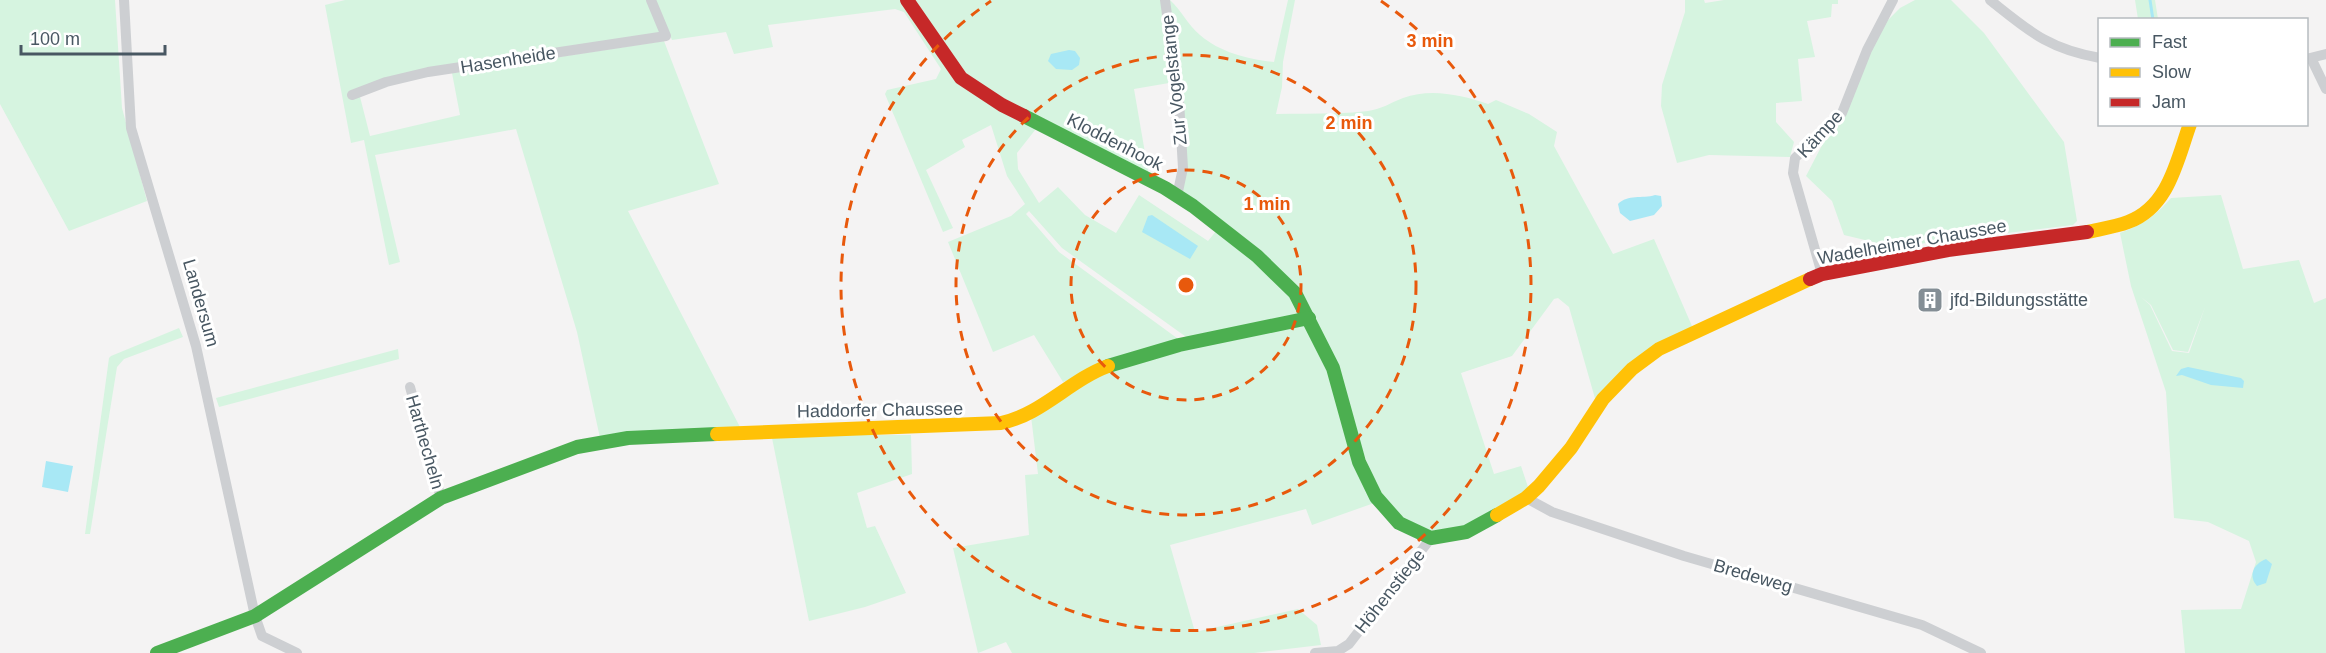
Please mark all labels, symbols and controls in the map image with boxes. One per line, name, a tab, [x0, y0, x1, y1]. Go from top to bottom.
street label: Zur Vogelstange	[1157, 14, 1191, 146]
scale bar	[21, 18, 165, 56]
legend	[2098, 18, 2308, 126]
text: 100 m	[30, 29, 80, 49]
text: 3 min	[1406, 31, 1454, 51]
text: Fast	[2152, 32, 2187, 52]
street label: Hasenheide	[459, 43, 557, 77]
text: Slow	[2152, 62, 2192, 82]
text: Jam	[2152, 92, 2186, 112]
street label: Kämpe	[1793, 106, 1847, 162]
street label: Kloddenhook	[1064, 109, 1167, 175]
text: 2 min	[1325, 113, 1373, 133]
text: 1 min	[1243, 194, 1291, 214]
street label: Wadelheimer Chaussee	[1816, 216, 2008, 268]
street label: Landersum	[179, 257, 223, 349]
centre of rings	[1176, 275, 1196, 295]
building icon: jfd-Bildungsstätte	[1915, 285, 1945, 315]
place label: jfd-Bildungsstätte	[1949, 290, 2088, 310]
street label: Harthecheln	[402, 393, 448, 491]
street label: Haddorfer Chaussee	[797, 399, 963, 421]
street label: Höhenstiege	[1351, 545, 1429, 637]
street label: Bredeweg	[1711, 555, 1795, 597]

